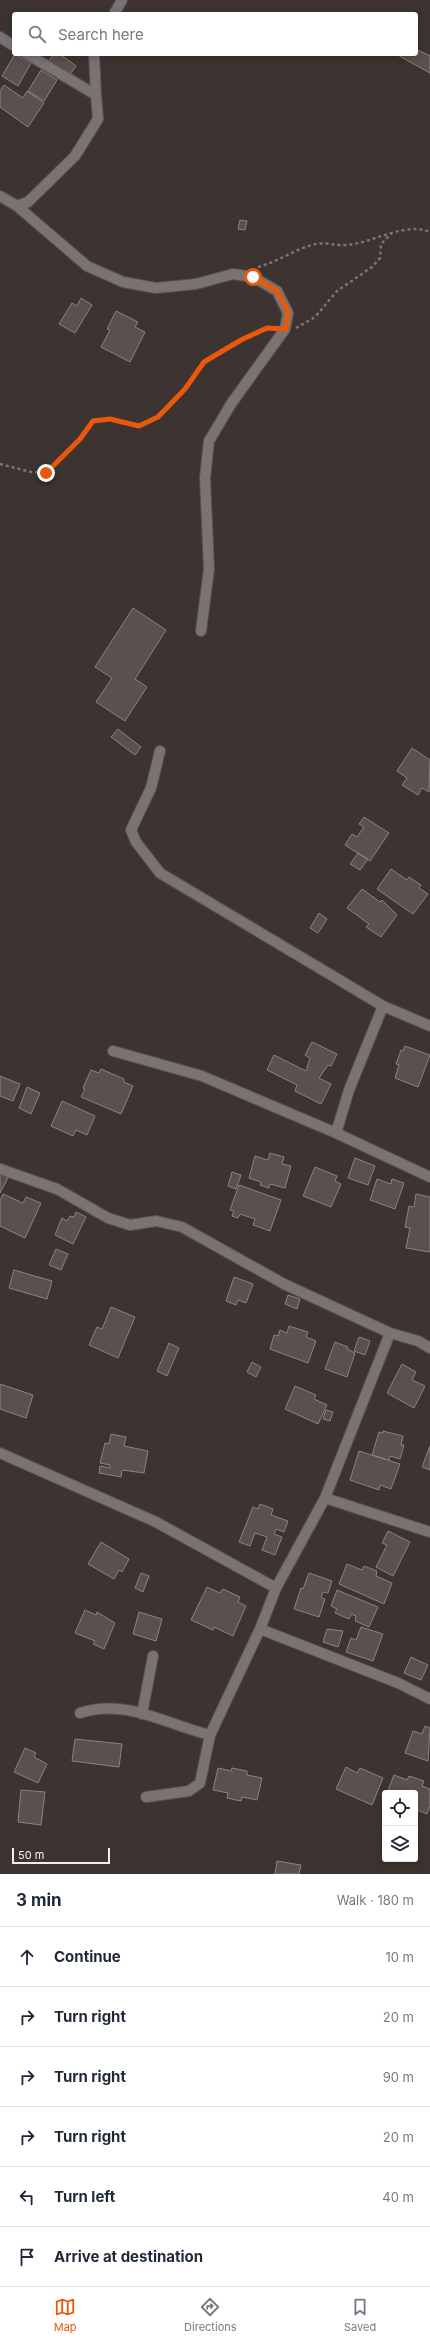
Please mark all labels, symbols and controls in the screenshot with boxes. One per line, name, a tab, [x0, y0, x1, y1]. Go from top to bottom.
search box	[12, 12, 418, 56]
icon: search	[26, 23, 48, 45]
text: Search here	[58, 25, 144, 44]
route start	[244, 268, 262, 286]
route end	[37, 464, 55, 482]
map controls	[382, 1790, 418, 1862]
button: locate	[382, 1790, 418, 1826]
button: layers	[382, 1826, 418, 1862]
scale bar	[12, 1846, 110, 1865]
text: 50 m	[18, 1848, 44, 1862]
text: 3 min	[16, 1890, 62, 1910]
text: Walk · 180 m	[337, 1892, 414, 1908]
icon: ahead	[16, 1946, 38, 1968]
text: Continue	[54, 1947, 121, 1966]
text: 10 m	[385, 1949, 414, 1965]
icon: right	[16, 2006, 38, 2028]
text: Turn right	[54, 2007, 126, 2026]
text: 20 m	[383, 2009, 414, 2025]
icon: right	[16, 2066, 38, 2088]
text: Turn right	[54, 2067, 126, 2086]
text: 90 m	[383, 2069, 414, 2085]
icon: right	[16, 2126, 38, 2148]
text: Turn right	[54, 2127, 126, 2146]
text: 20 m	[383, 2129, 414, 2145]
icon: left	[16, 2186, 38, 2208]
text: Turn left	[54, 2187, 115, 2206]
text: 40 m	[382, 2189, 414, 2205]
icon: arrive	[16, 2246, 38, 2268]
text: Arrive at destination	[54, 2247, 203, 2266]
tab: Map	[54, 2296, 77, 2334]
tab: Directions	[184, 2296, 237, 2334]
tab: Saved	[344, 2296, 376, 2334]

